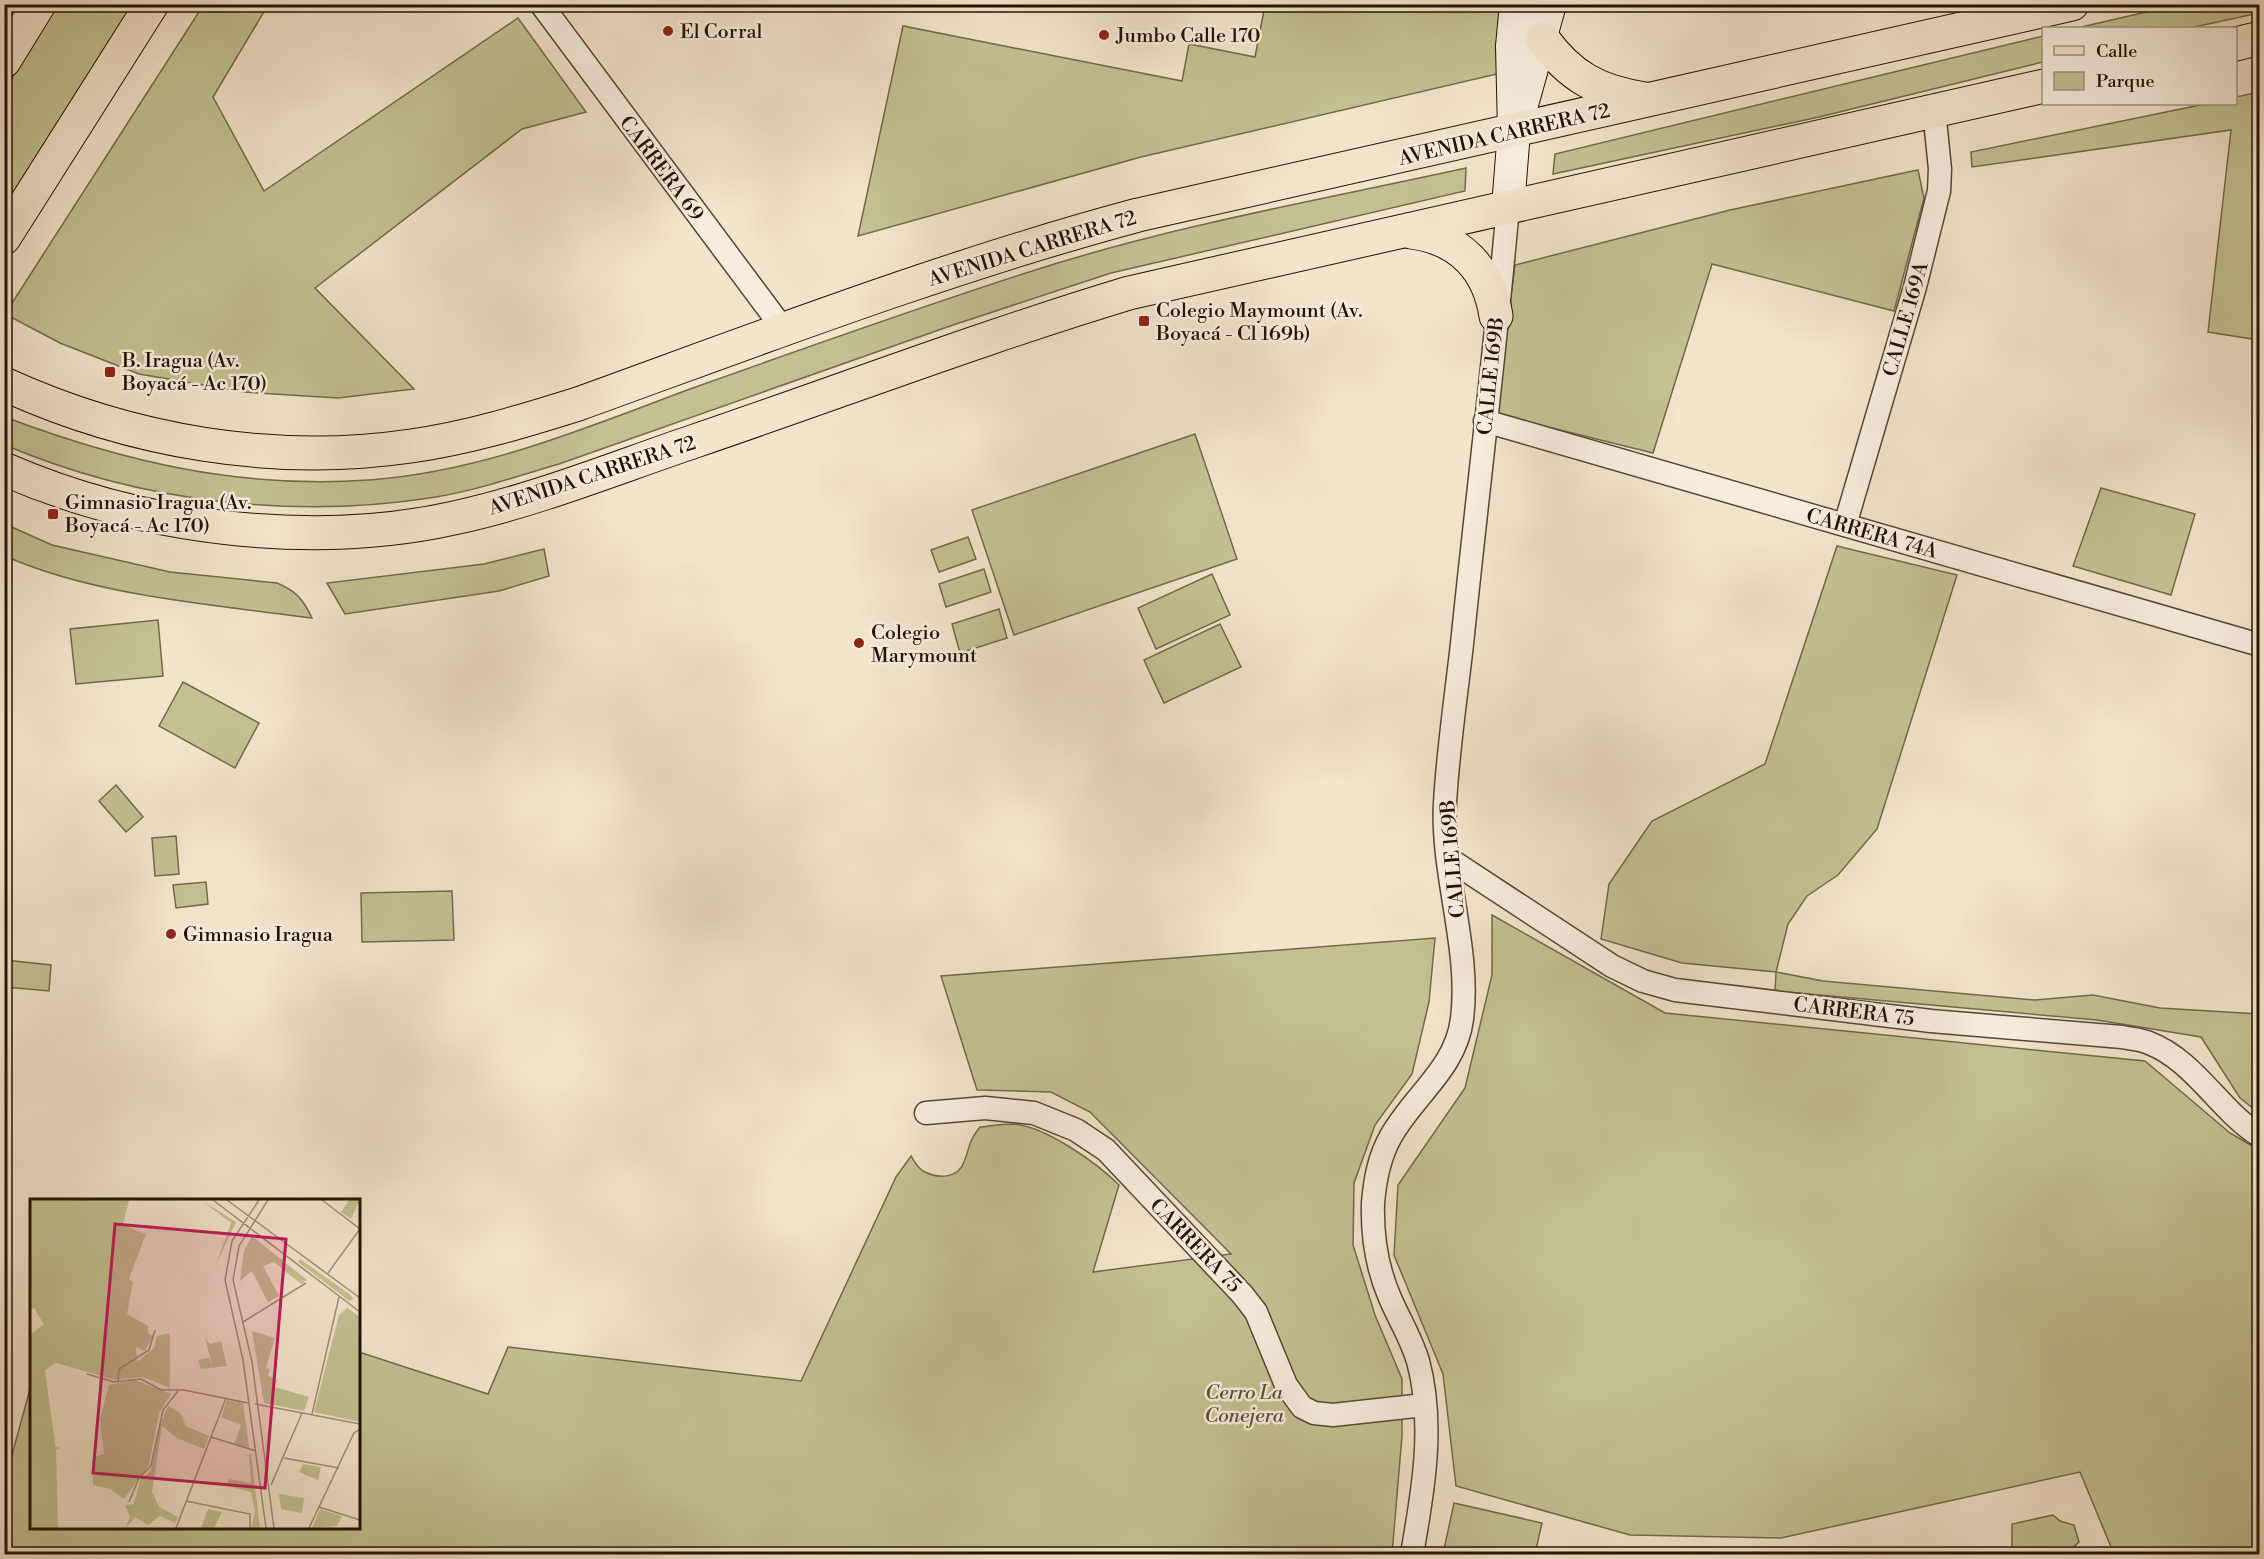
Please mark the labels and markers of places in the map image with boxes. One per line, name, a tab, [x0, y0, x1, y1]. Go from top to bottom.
place label: El Corral	[680, 20, 763, 45]
marker: El Corral	[661, 24, 675, 38]
place label: Jumbo Calle 170	[1115, 24, 1261, 49]
marker: Jumbo Calle 170	[1097, 28, 1111, 42]
place label: Colegio Maymount (Av. Boyacá - Cl 169b)	[1155, 299, 1363, 347]
marker: Colegio Maymount (Av. Boyacá - Cl 169b)	[1137, 314, 1151, 328]
place label: B. Iragua (Av. Boyacá - Ac 170)	[121, 349, 267, 397]
marker: B. Iragua (Av. Boyacá - Ac 170)	[103, 365, 117, 379]
place label: Gimnasio Iragua (Av. Boyacá - Ac 170)	[64, 491, 252, 539]
marker: Gimnasio Iragua (Av. Boyacá - Ac 170)	[46, 507, 60, 521]
place label: Colegio Marymount	[871, 621, 977, 669]
marker: Colegio Marymount	[852, 636, 866, 650]
place label: Gimnasio Iragua	[183, 923, 334, 948]
marker: Gimnasio Iragua	[164, 927, 178, 941]

